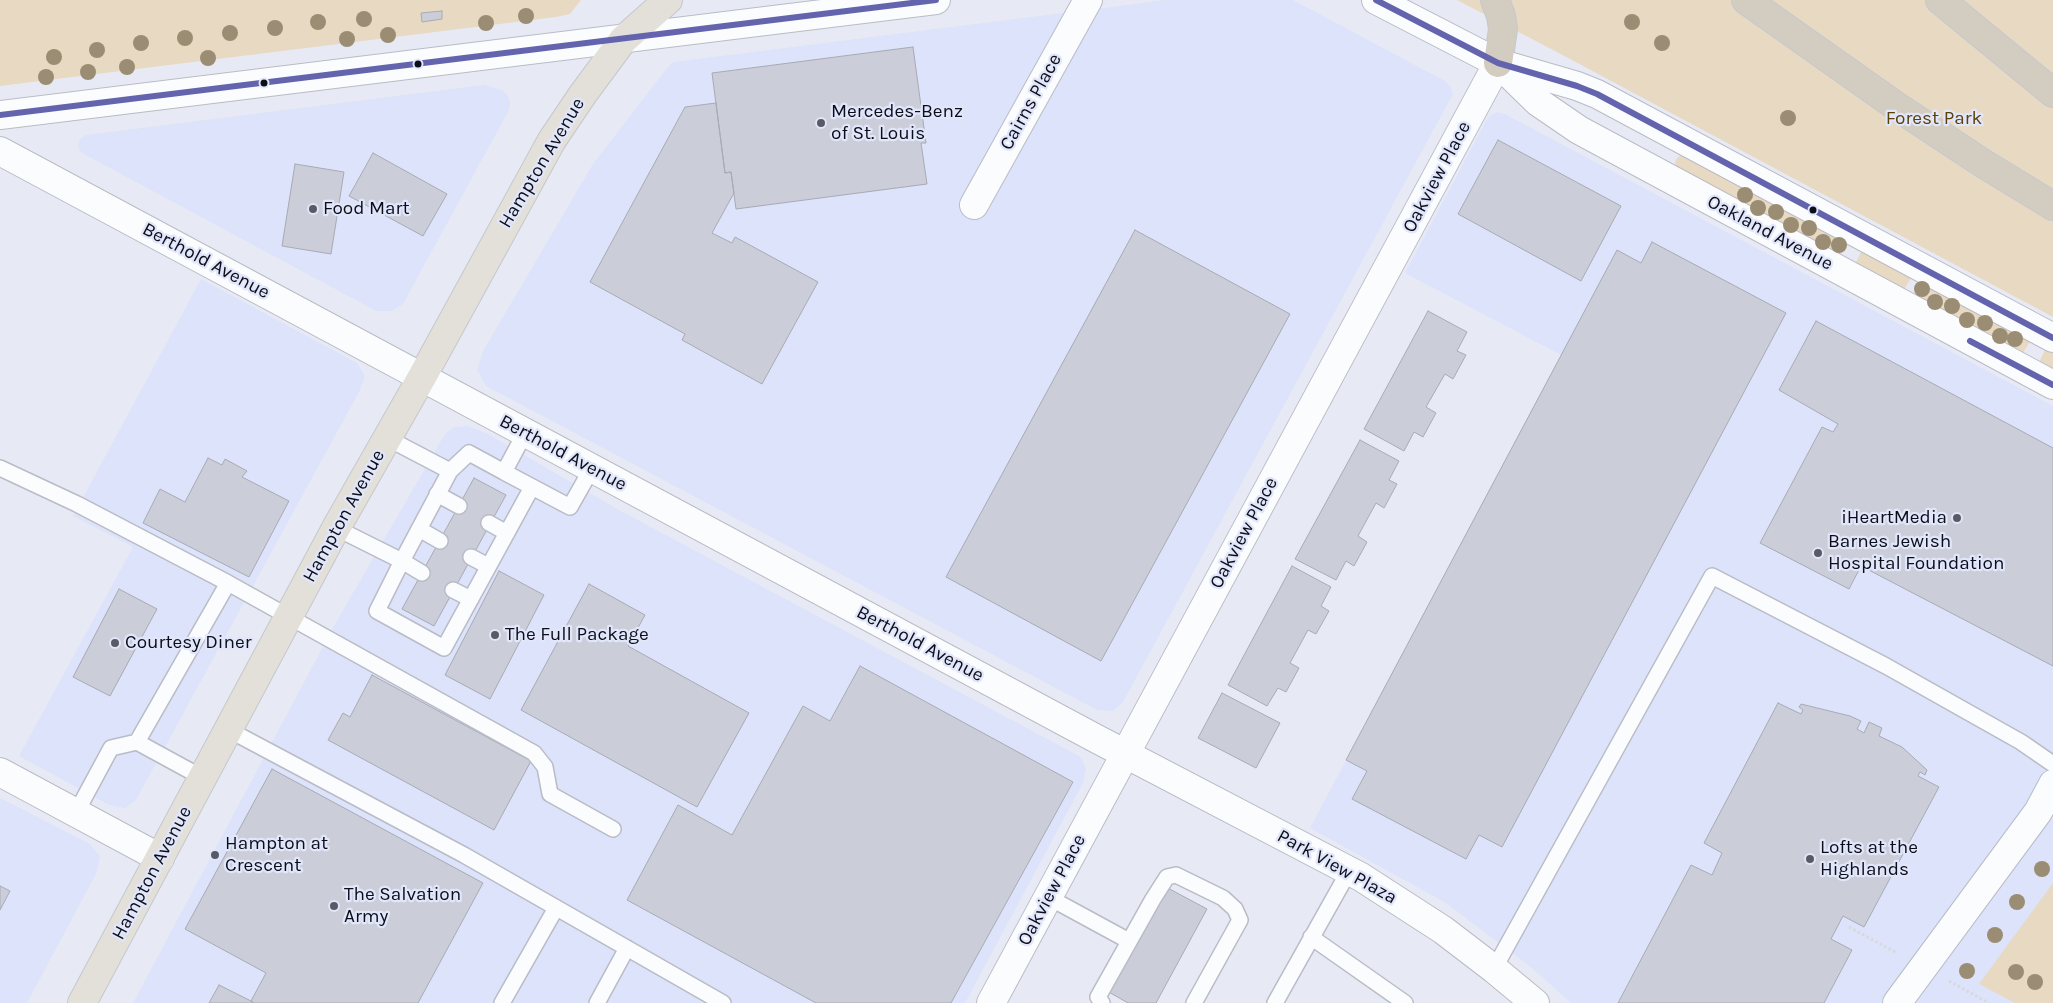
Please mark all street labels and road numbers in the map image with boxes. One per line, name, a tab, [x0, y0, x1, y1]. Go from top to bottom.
street label: Cairns Place	[995, 50, 1067, 154]
street label: Hampton Avenue	[494, 94, 590, 232]
street label: Oakview Place	[1398, 118, 1476, 236]
street label: Oakland Avenue	[1703, 190, 1837, 276]
street label: Berthold Avenue	[138, 218, 274, 304]
street label: Berthold Avenue	[495, 410, 631, 496]
street label: Hampton Avenue	[298, 446, 390, 586]
street label: Oakview Place	[1205, 474, 1283, 592]
street label: Berthold Avenue	[852, 601, 988, 687]
street label: Hampton Avenue	[107, 802, 197, 944]
street label: Park View Plaza	[1273, 825, 1401, 909]
street label: Oakview Place	[1013, 831, 1091, 949]

